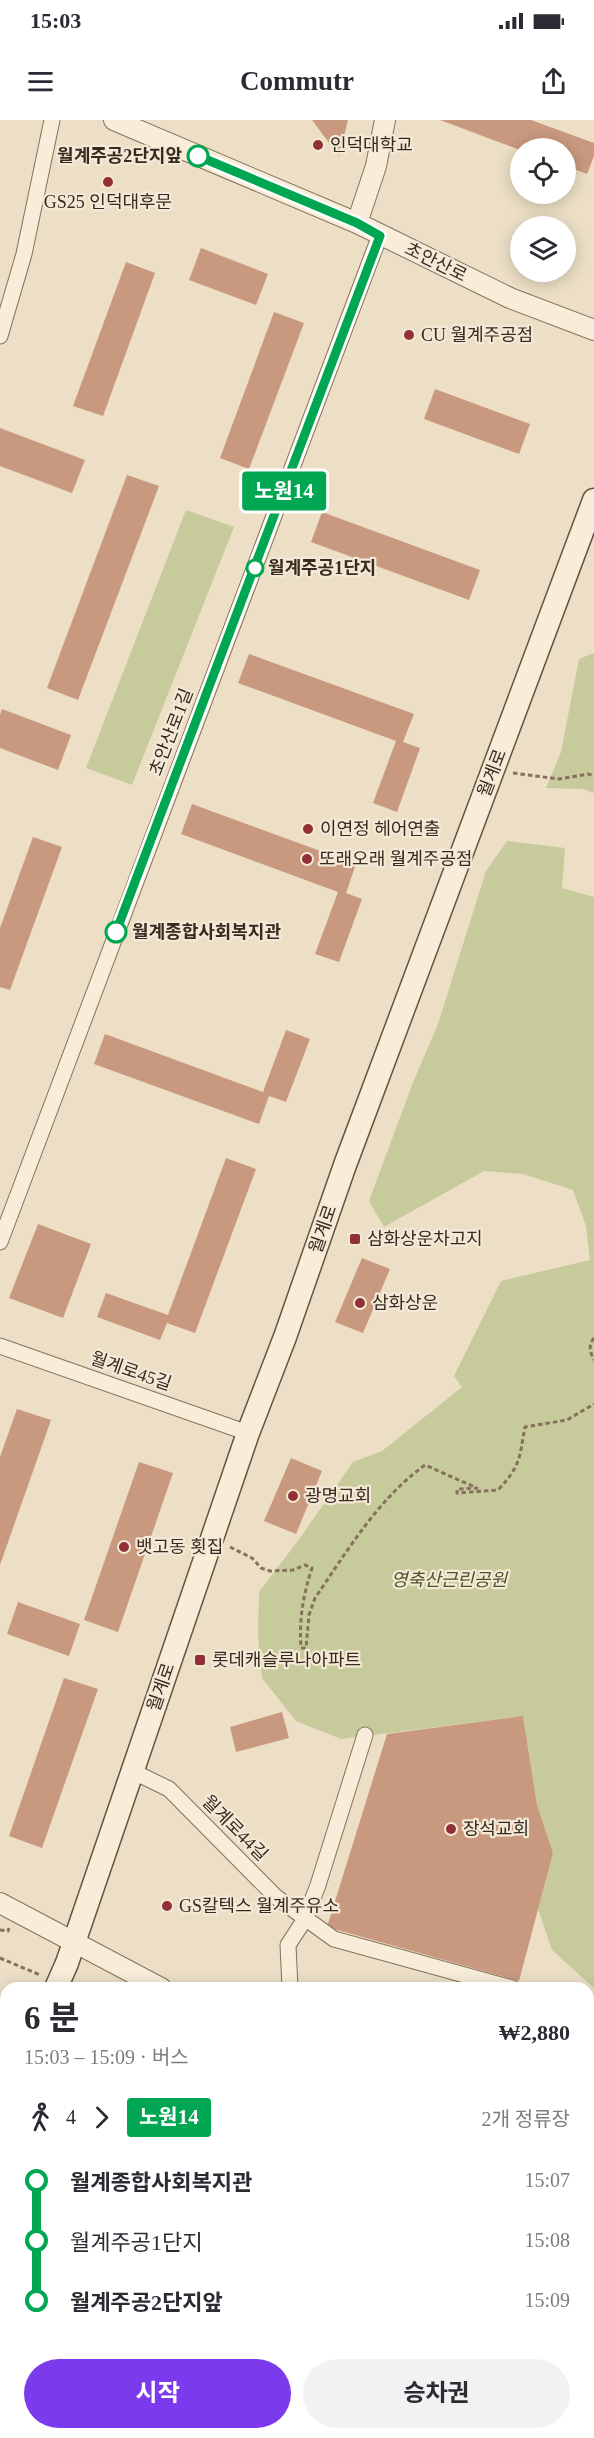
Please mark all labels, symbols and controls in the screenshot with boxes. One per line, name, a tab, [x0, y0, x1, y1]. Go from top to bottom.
text: 15:03	[30, 8, 81, 33]
icon: menu	[24, 65, 57, 98]
icon: share	[537, 65, 570, 98]
text: Commutr	[240, 66, 354, 96]
place label: 인덕대학교	[330, 135, 413, 155]
marker: 인덕대학교	[311, 138, 325, 152]
map controls	[510, 138, 576, 282]
button: locate	[510, 138, 576, 204]
marker: 월계주공2단지앞	[187, 145, 209, 167]
place label: 월계주공2단지앞	[57, 146, 182, 166]
marker: GS25 인덕대후문	[101, 175, 115, 189]
place label: GS25 인덕대후문	[44, 192, 172, 212]
button: layers	[510, 216, 576, 282]
street label: 초안산로	[402, 238, 470, 286]
place label: CU 월계주공점	[421, 325, 533, 345]
marker: CU 월계주공점	[402, 328, 416, 342]
line badge: 노원14	[242, 472, 326, 511]
text: 노원14	[254, 479, 314, 503]
place label: 월계주공1단지	[268, 558, 376, 578]
marker: 월계주공1단지	[246, 559, 264, 577]
street label: 초안산로1길	[145, 686, 197, 778]
street label: 월계로	[474, 746, 510, 800]
place label: 이연정 헤어연출	[320, 819, 440, 839]
marker: 이연정 헤어연출	[301, 822, 315, 836]
place label: 또래오래 월계주공점	[319, 849, 473, 869]
marker: 또래오래 월계주공점	[300, 852, 314, 866]
marker: 월계종합사회복지관	[105, 921, 127, 943]
place label: 월계종합사회복지관	[132, 922, 281, 942]
street label: 월계로	[305, 1202, 341, 1256]
place label: 삼화상운차고지	[367, 1229, 483, 1249]
marker: 삼화상운차고지	[348, 1232, 362, 1246]
place label: 삼화상운	[372, 1293, 438, 1313]
marker: 삼화상운	[353, 1296, 367, 1310]
street label: 월계로45길	[88, 1348, 174, 1394]
place label: 광명교회	[305, 1486, 371, 1506]
marker: 광명교회	[286, 1489, 300, 1503]
place label: 뱃고동 횟집	[136, 1537, 223, 1557]
marker: 뱃고동 횟집	[117, 1540, 131, 1554]
park label: 영축산근린공원	[391, 1570, 508, 1590]
place label: 롯데캐슬루나아파트	[212, 1650, 361, 1670]
marker: 롯데캐슬루나아파트	[193, 1653, 207, 1667]
street label: 월계로	[143, 1660, 179, 1714]
street label: 월계로44길	[198, 1791, 272, 1865]
place label: 장석교회	[463, 1819, 529, 1839]
marker: 장석교회	[444, 1822, 458, 1836]
place label: GS칼텍스 월계주유소	[179, 1896, 339, 1916]
marker: GS칼텍스 월계주유소	[160, 1899, 174, 1913]
text: 6 분	[24, 2000, 79, 2036]
text: ₩2,880	[499, 2020, 570, 2045]
text: 15:03 – 15:09 · 버스	[24, 2046, 189, 2068]
icon: walk	[24, 2101, 57, 2134]
icon: forward	[85, 2101, 118, 2134]
text: 노원14	[139, 2105, 199, 2129]
text: 4	[66, 2106, 76, 2128]
text: 2개 정류장	[481, 2108, 570, 2130]
text: 15:07	[524, 2169, 570, 2191]
text: 월계종합사회복지관	[70, 2170, 252, 2195]
text: 15:08	[524, 2229, 570, 2251]
text: 월계주공1단지	[70, 2230, 202, 2255]
text: 15:09	[524, 2289, 570, 2311]
text: 월계주공2단지앞	[70, 2290, 223, 2315]
button: 시작	[24, 2359, 291, 2428]
button: 승차권	[303, 2359, 570, 2428]

